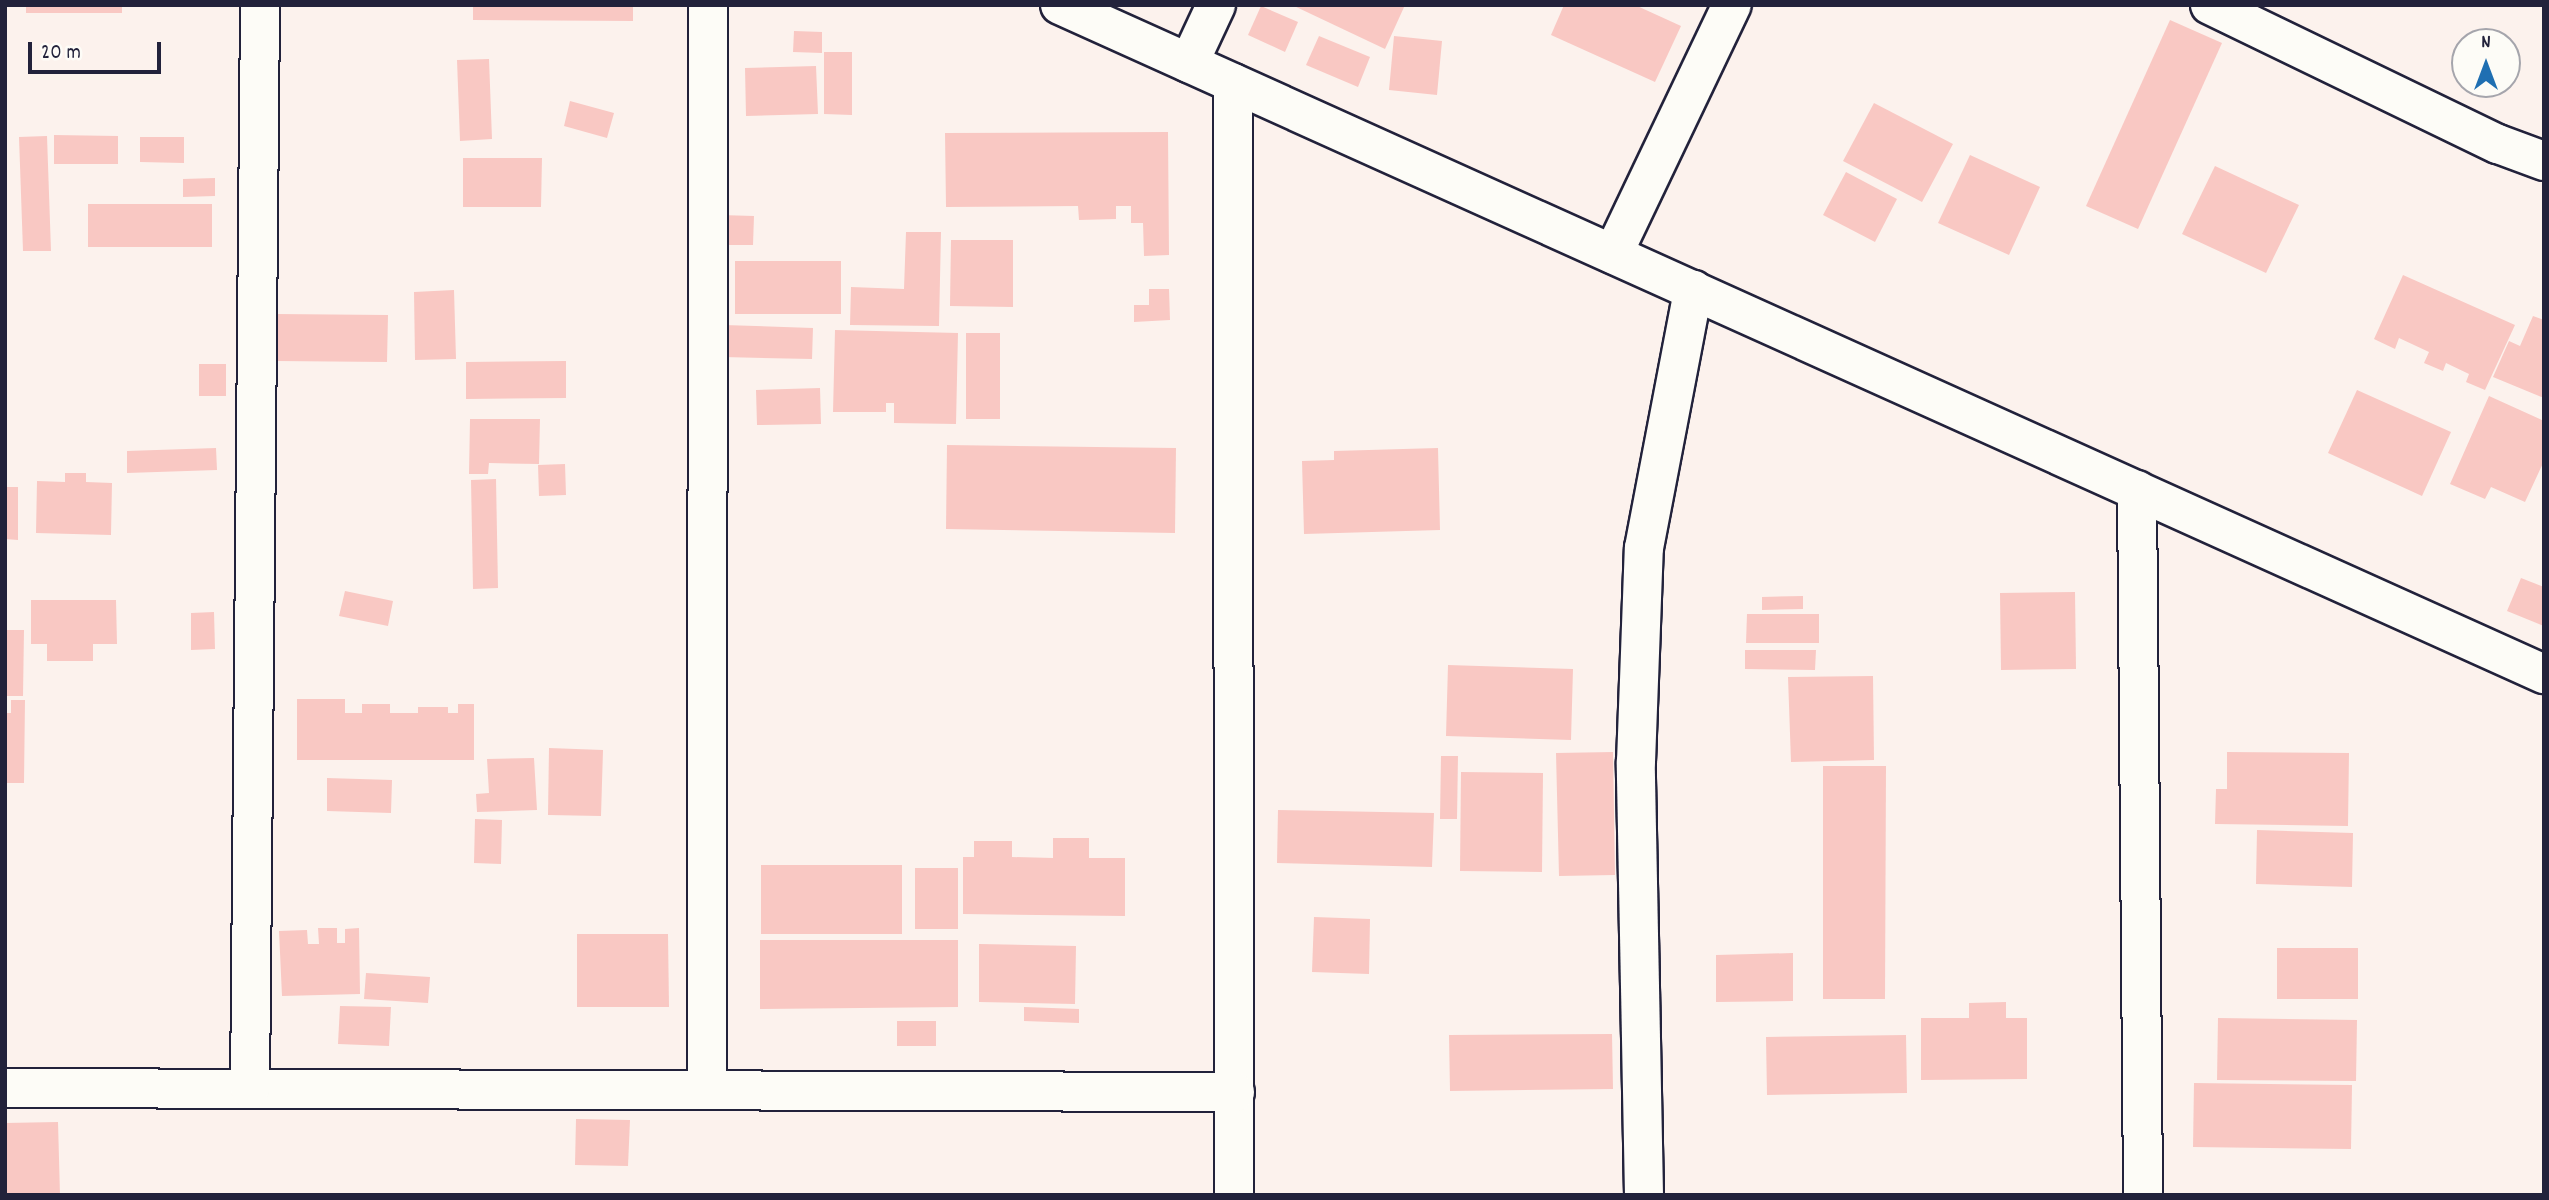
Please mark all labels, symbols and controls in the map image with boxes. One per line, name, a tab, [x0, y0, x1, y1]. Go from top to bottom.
scale bar	[32, 28, 164, 72]
north arrow	[2451, 28, 2521, 98]
text: N	[2481, 30, 2491, 57]
text: 20 m	[41, 39, 81, 69]

